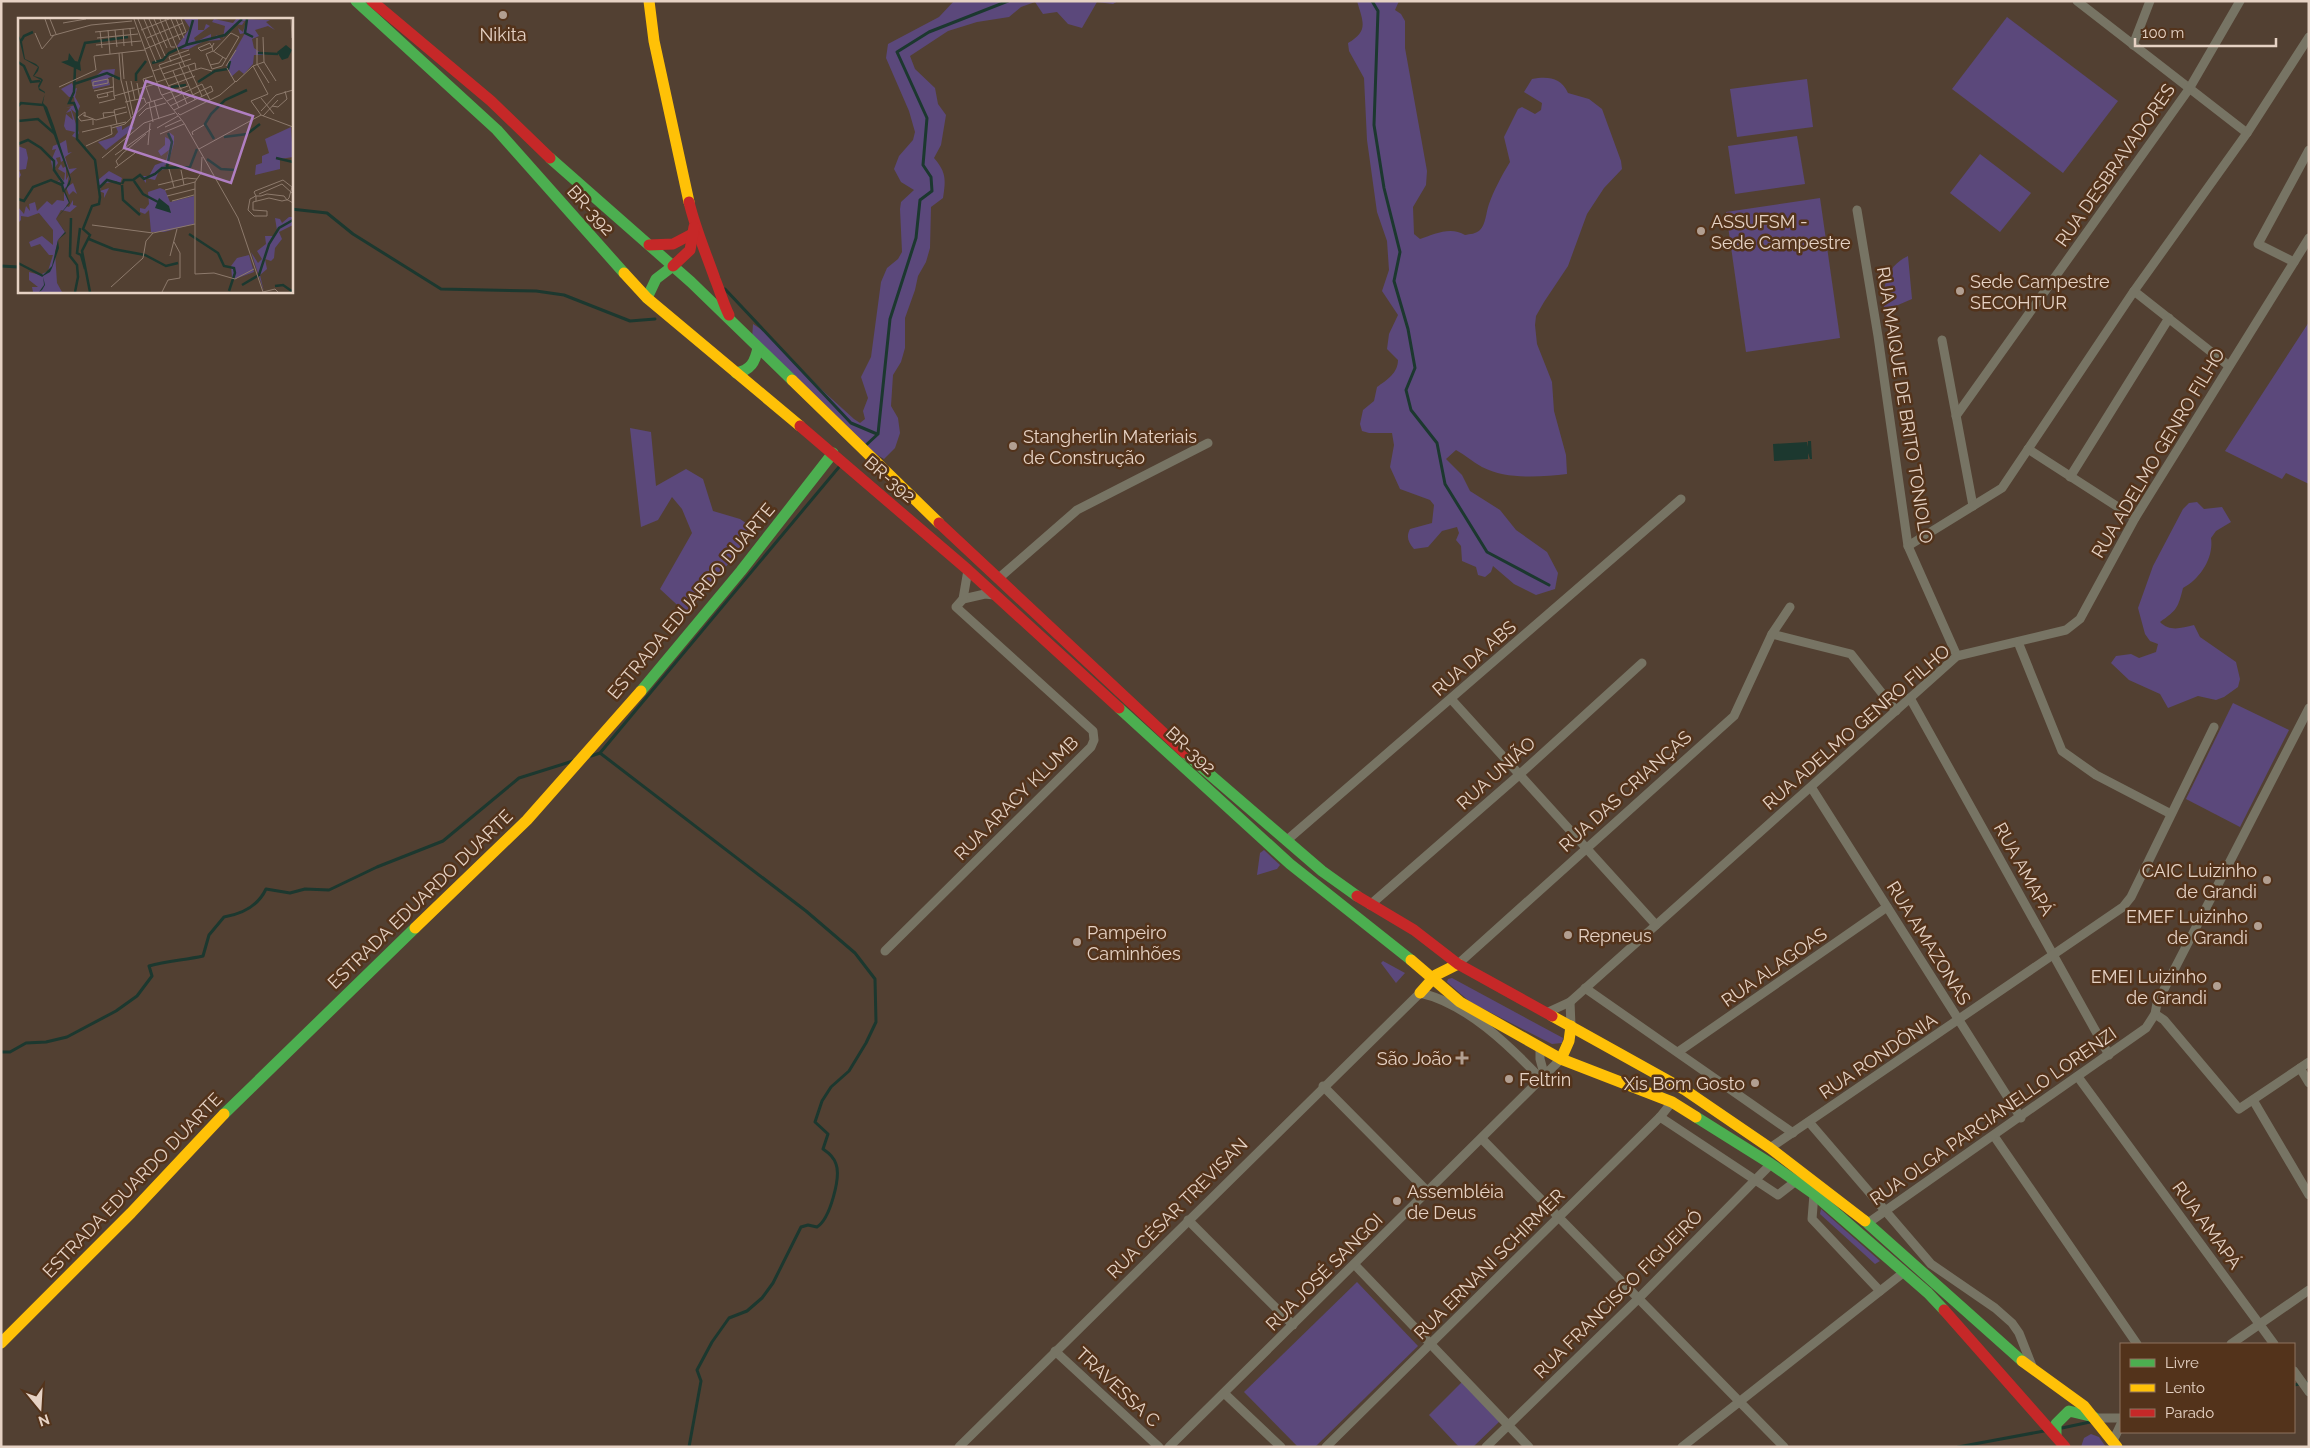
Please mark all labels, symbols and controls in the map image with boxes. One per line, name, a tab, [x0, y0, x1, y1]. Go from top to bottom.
marker: Nikita	[497, 9, 509, 21]
scale bar	[2135, 15, 2276, 47]
inset map	[18, 18, 292, 292]
place label: Nikita	[479, 24, 527, 45]
text: 100 m	[2142, 24, 2184, 42]
street label: RUA DESBRAVADORES	[2051, 80, 2179, 250]
street label: BR-392	[563, 181, 619, 239]
place label: ASSUFSM - Sede Campestre	[1711, 211, 1851, 253]
marker: ASSUFSM - Sede Campestre	[1695, 225, 1707, 237]
street label: RUA MAIQUE DE BRITO TONIOLO	[1873, 265, 1937, 545]
place label: Sede Campestre SECOHTUR	[1970, 271, 2110, 313]
marker: Sede Campestre SECOHTUR	[1954, 285, 1966, 297]
street label: RUA ADELMO GENRO FILHO	[2087, 344, 2229, 562]
place label: Stangherlin Materiais de Construção	[1023, 426, 1197, 468]
marker: Stangherlin Materiais de Construção	[1007, 440, 1019, 452]
street label: BR-392	[860, 451, 920, 507]
street label: ESTRADA EDUARDO DUARTE	[603, 499, 779, 703]
street label: RUA DA ABS	[1428, 616, 1520, 700]
street label: RUA ADELMO GENRO FILHO	[1758, 640, 1954, 814]
street label: BR-392	[1162, 722, 1220, 778]
street label: RUA DAS CRIANÇAS	[1555, 726, 1695, 856]
street label: RUA ARACY KLUMB	[950, 732, 1082, 864]
street label: RUA UNIÃO	[1452, 732, 1540, 814]
street label: ESTRADA EDUARDO DUARTE	[323, 805, 517, 993]
street label: RUA AMAPÁ	[1990, 818, 2059, 919]
place label: CAIC Luizinho de Grandi	[2142, 860, 2257, 902]
marker: CAIC Luizinho de Grandi	[2261, 874, 2273, 886]
street label: RUA AMAZONAS	[1882, 877, 1976, 1009]
place label: EMEF Luizinho de Grandi	[2126, 906, 2248, 948]
marker: EMEF Luizinho de Grandi	[2252, 920, 2264, 932]
place label: Pampeiro Caminhões	[1087, 922, 1181, 964]
street label: RUA ALAGOAS	[1717, 923, 1831, 1011]
place label: Repneus	[1578, 925, 1652, 946]
marker: Repneus	[1562, 929, 1574, 941]
marker: Pampeiro Caminhões	[1071, 936, 1083, 948]
place label: EMEI Luizinho de Grandi	[2091, 966, 2207, 1008]
marker: EMEI Luizinho de Grandi	[2211, 980, 2223, 992]
street label: RUA RONDÔNIA	[1815, 1008, 1941, 1103]
street label: RUA OLGA PARCIANELLO LORENZI	[1866, 1022, 2120, 1210]
place label: São João	[1377, 1048, 1452, 1069]
marker: São João	[1456, 1052, 1468, 1064]
place label: Feltrin	[1519, 1069, 1571, 1090]
marker: Feltrin	[1503, 1073, 1515, 1085]
place label: Xis Bom Gosto	[1624, 1073, 1745, 1094]
marker: Xis Bom Gosto	[1749, 1077, 1761, 1089]
street label: ESTRADA EDUARDO DUARTE	[38, 1088, 226, 1282]
street label: RUA CÉSAR TREVISAN	[1102, 1133, 1252, 1283]
street label: RUA AMAPÁ	[2168, 1177, 2247, 1273]
place label: Assembléia de Deus	[1407, 1181, 1504, 1223]
street label: RUA ERNANI SCHIRMER	[1409, 1184, 1569, 1344]
marker: Assembléia de Deus	[1391, 1195, 1403, 1207]
street label: RUA FRANCISCO FIGUEIRÓ	[1529, 1205, 1707, 1383]
street label: RUA JOSÉ SANGOI	[1260, 1208, 1387, 1335]
street label: TRAVESSA C	[1072, 1343, 1164, 1431]
legend	[2120, 1343, 2295, 1433]
text: Livre	[2165, 1354, 2199, 1372]
text: Lento	[2165, 1379, 2205, 1397]
north arrow	[15, 1383, 65, 1433]
text: Parado	[2165, 1404, 2214, 1422]
text: N	[36, 1411, 52, 1430]

